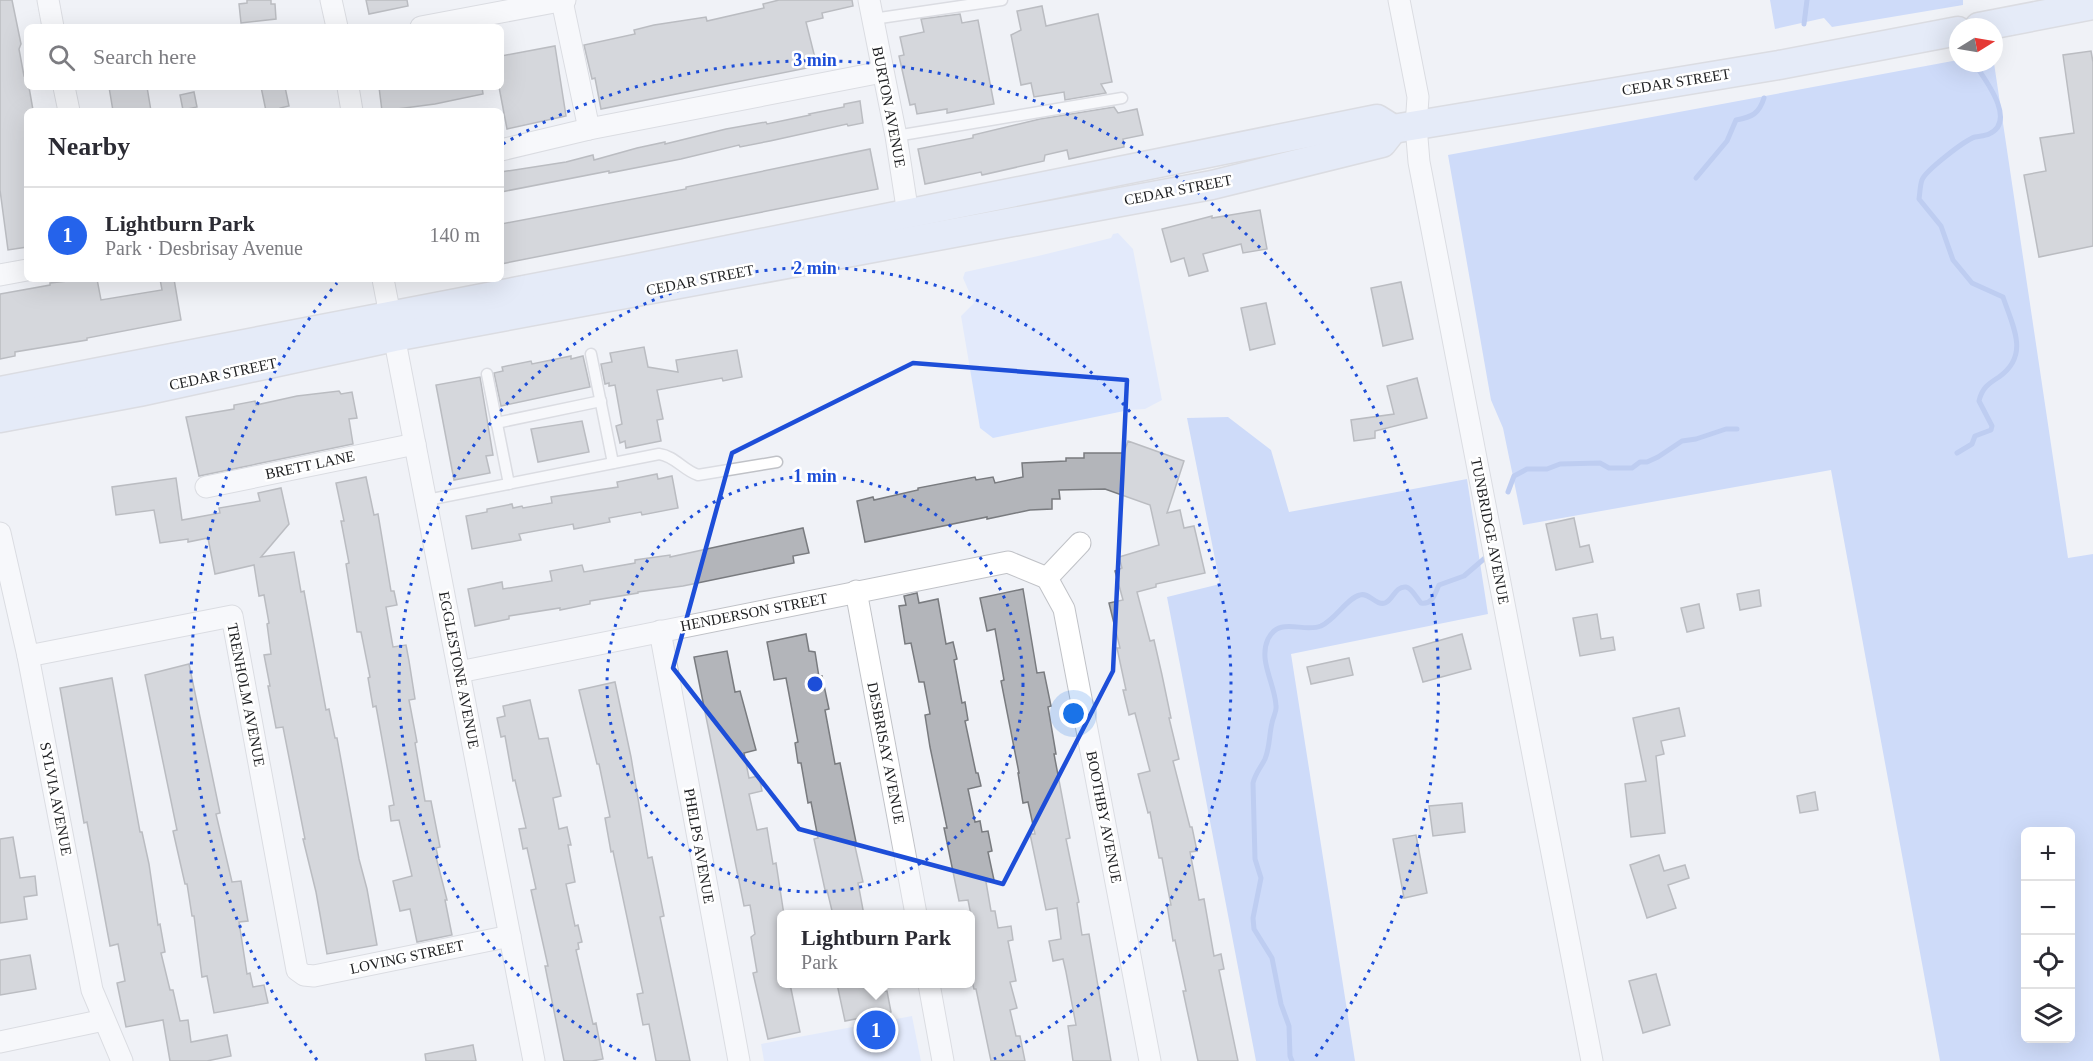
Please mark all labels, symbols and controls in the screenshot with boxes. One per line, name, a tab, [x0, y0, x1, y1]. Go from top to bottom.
north arrow	[1949, 18, 2003, 72]
search box	[24, 24, 504, 90]
icon: search	[45, 41, 78, 74]
text: Search here	[93, 44, 196, 69]
street label: BURTON AVENUE	[869, 45, 909, 169]
text: 3 min	[793, 50, 837, 70]
street label: CEDAR STREET	[1621, 66, 1731, 98]
text: Nearby	[48, 132, 130, 161]
street label: CEDAR STREET	[1123, 172, 1233, 208]
text: Lightburn Park	[105, 211, 255, 236]
text: 1	[63, 224, 73, 246]
text: 140 m	[429, 224, 480, 246]
text: Park · Desbrisay Avenue	[105, 237, 303, 259]
text: 2 min	[793, 258, 837, 278]
street label: CEDAR STREET	[645, 262, 755, 298]
street label: CEDAR STREET	[168, 355, 278, 393]
street label: BRETT LANE	[264, 448, 356, 482]
street label: TUNBRIDGE AVENUE	[1468, 456, 1512, 606]
text: 1 min	[793, 466, 837, 486]
street label: EGGLESTONE AVENUE	[436, 590, 482, 750]
street label: HENDERSON STREET	[679, 590, 829, 634]
street label: TRENHOLM AVENUE	[224, 622, 268, 768]
centre of rings	[805, 674, 825, 694]
street label: DESBRISAY AVENUE	[864, 681, 908, 825]
your location	[1059, 699, 1088, 728]
street label: SYLVIA AVENUE	[37, 741, 75, 857]
street label: BOOTHBY AVENUE	[1083, 749, 1125, 885]
street label: PHELPS AVENUE	[681, 787, 717, 905]
map controls	[2021, 827, 2075, 1043]
button: +	[2021, 827, 2075, 881]
button: −	[2021, 881, 2075, 935]
popup	[777, 910, 975, 988]
text: Lightburn Park	[801, 925, 951, 950]
button: locate	[2021, 935, 2075, 989]
street label: LOVING STREET	[348, 937, 466, 977]
text: Park	[801, 951, 838, 973]
button: layers	[2021, 989, 2075, 1043]
pin: 1	[856, 1008, 896, 1052]

